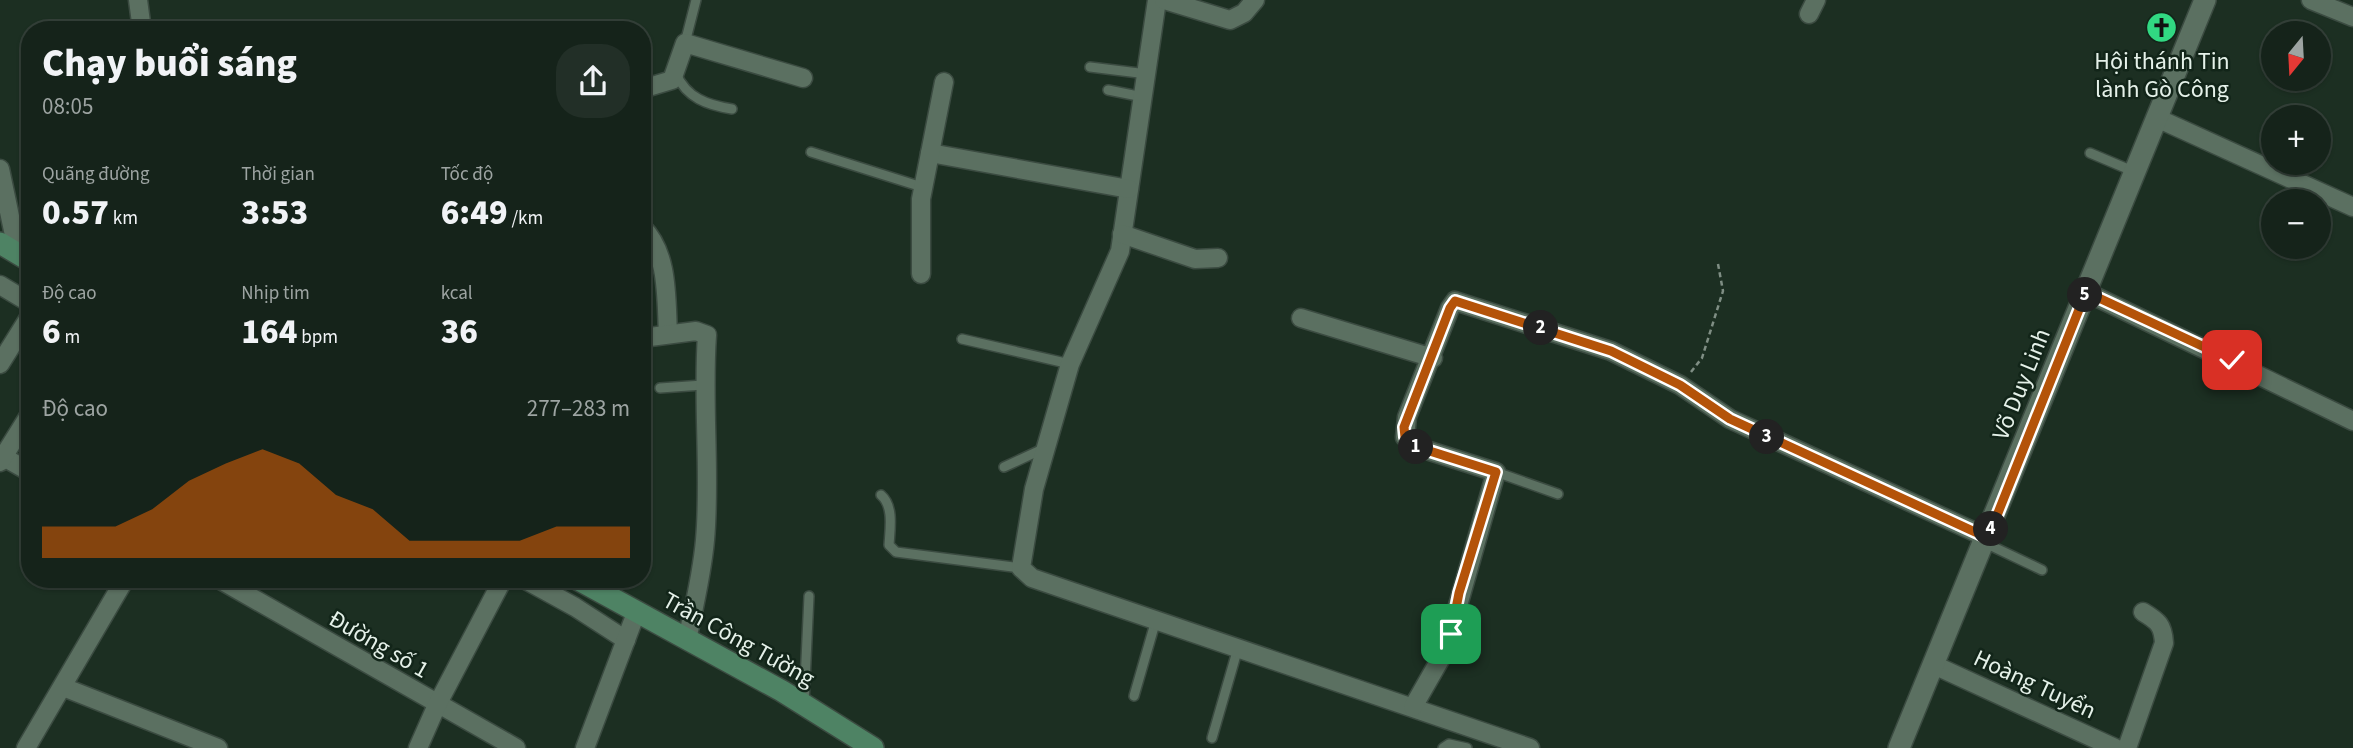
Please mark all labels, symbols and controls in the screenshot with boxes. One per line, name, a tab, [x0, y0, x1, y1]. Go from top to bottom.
church icon: Hội thánh Tin lành Gò Công	[2145, 10, 2179, 44]
north arrow	[2261, 21, 2331, 91]
map controls	[2261, 21, 2331, 259]
text: Chạy buổi sáng	[42, 37, 297, 91]
button: share	[556, 44, 630, 118]
place label: Hội thánh Tin lành Gò Công	[2094, 44, 2230, 107]
text: 08:05	[42, 90, 93, 123]
button: +	[2261, 105, 2331, 175]
text: Quãng đường	[42, 161, 150, 188]
text: Thời gian	[241, 161, 315, 188]
text: Tốc độ	[441, 161, 493, 188]
text: 0.57	[42, 188, 109, 238]
text: 3:53	[241, 188, 308, 238]
text: 6:49	[441, 188, 508, 238]
button: −	[2261, 189, 2331, 259]
text: km	[109, 205, 138, 232]
text: /km	[508, 205, 543, 232]
pin: 5	[2068, 278, 2102, 312]
text: Độ cao	[42, 280, 97, 307]
text: Nhịp tim	[241, 280, 310, 307]
text: kcal	[441, 280, 473, 307]
text: 5	[2079, 281, 2090, 308]
text: 6	[42, 307, 61, 357]
text: 164	[241, 307, 297, 357]
text: 36	[441, 307, 478, 357]
pin: 2	[1524, 310, 1558, 346]
text: 2	[1535, 314, 1546, 341]
street label: Võ Duy Linh	[1983, 323, 2060, 445]
text: m	[61, 324, 80, 351]
text: bpm	[297, 324, 338, 351]
pin	[2202, 330, 2262, 390]
icon: check	[2213, 341, 2251, 379]
text: Độ cao	[42, 392, 108, 425]
text: 277–283 m	[527, 392, 630, 425]
pin: 3	[1750, 420, 1784, 454]
text: 3	[1761, 423, 1772, 450]
pin: 1	[1398, 430, 1434, 464]
text: 1	[1410, 433, 1421, 460]
pin: 4	[1974, 512, 2008, 546]
text: 4	[1985, 515, 1996, 542]
street label: Trần Công Tường	[656, 583, 821, 696]
street label: Đường số 1	[322, 601, 436, 687]
pin	[1421, 604, 1481, 664]
icon: arrive	[1432, 615, 1470, 653]
street label: Hoàng Tuyển	[1968, 641, 2102, 728]

